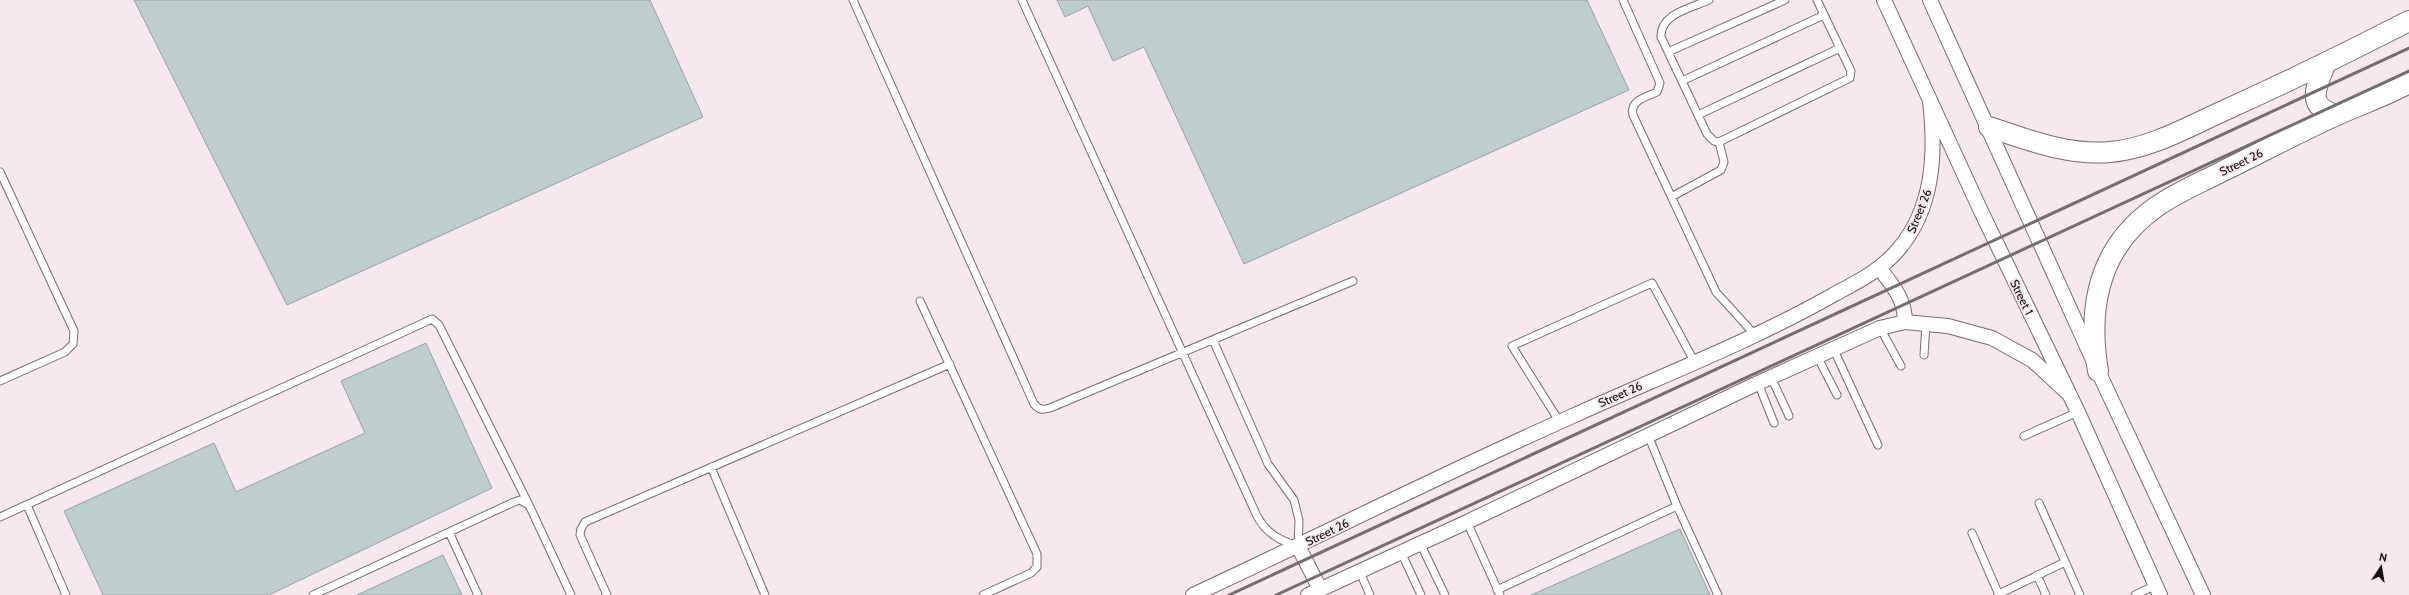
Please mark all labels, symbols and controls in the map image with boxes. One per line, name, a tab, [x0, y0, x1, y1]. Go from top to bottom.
street label: Street 26	[2217, 145, 2265, 179]
street label: Street 26	[1903, 186, 1935, 235]
street label: Street 1	[2007, 277, 2037, 317]
street label: Street 26	[1596, 378, 1645, 410]
street label: Street 26	[1303, 515, 1351, 549]
north arrow	[2361, 547, 2401, 587]
text: N	[2378, 550, 2388, 565]

